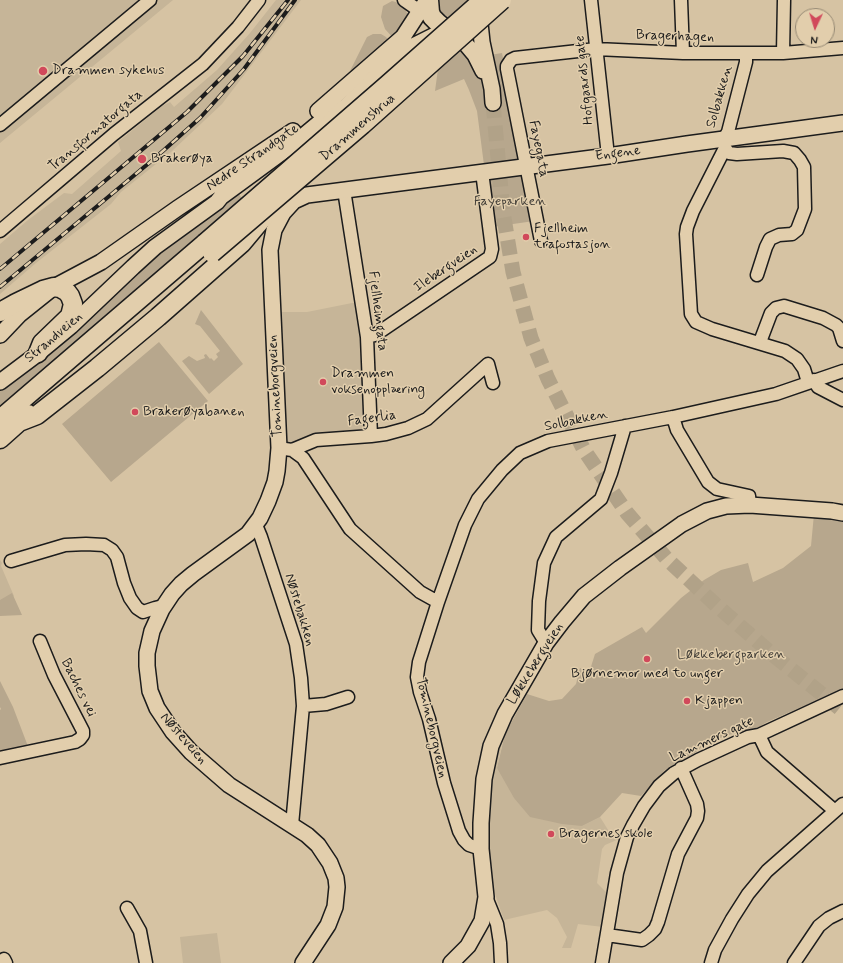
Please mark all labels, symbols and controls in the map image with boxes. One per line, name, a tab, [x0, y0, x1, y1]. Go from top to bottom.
north arrow	[795, 8, 835, 48]
street label: Bragerhagen	[636, 27, 714, 47]
text: N	[810, 32, 818, 46]
street label: Hofgaards gate	[572, 34, 598, 126]
place label: Drammen sykehus	[52, 63, 164, 79]
street label: Solbakken	[703, 64, 737, 130]
marker: Drammen sykehus	[37, 65, 49, 77]
street label: Transformatorgata	[45, 87, 147, 175]
street label: Drammensbrua	[317, 91, 399, 165]
street label: Fayegata	[524, 119, 552, 179]
street label: Nedre Strandgate	[203, 121, 303, 195]
street label: Engene	[594, 143, 642, 165]
place label: Brakerøya	[151, 151, 213, 167]
marker: Brakerøya	[136, 153, 148, 165]
park label: Fayeparken	[474, 194, 546, 210]
place label: Fjellheim trafostasjon	[534, 221, 611, 254]
marker: Fjellheim trafostasjon	[521, 232, 531, 242]
street label: Ilebergveien	[411, 242, 481, 296]
street label: Fjellheimgata	[364, 270, 390, 352]
street label: Strandveien	[22, 309, 86, 367]
street label: Tomineborgveien	[265, 334, 287, 438]
place label: Drammen voksenopplæring	[331, 366, 425, 398]
marker: Drammen voksenopplæring	[318, 377, 328, 387]
place label: Brakerøyabanen	[143, 404, 245, 420]
street label: Solbakken	[543, 406, 609, 436]
marker: Brakerøyabanen	[130, 407, 140, 417]
street label: Fagerlia	[347, 407, 397, 431]
street label: Nøstebakken	[280, 572, 318, 648]
street label: Løkkebergveien	[504, 620, 568, 708]
park label: Løkkebergparken	[677, 647, 785, 663]
marker: Bjørnemor med to unger	[642, 654, 652, 664]
street label: Baches vei	[57, 656, 99, 720]
place label: Bjørnemor med to unger	[571, 666, 723, 682]
street label: Tomineborgveien	[411, 676, 451, 780]
place label: Kjappen	[695, 693, 743, 709]
marker: Kjappen	[682, 696, 692, 706]
street label: Nøsteveien	[156, 710, 210, 768]
street label: Lammers gate	[667, 713, 757, 767]
place label: Bragernes skole	[559, 826, 653, 842]
marker: Bragernes skole	[546, 829, 556, 839]

